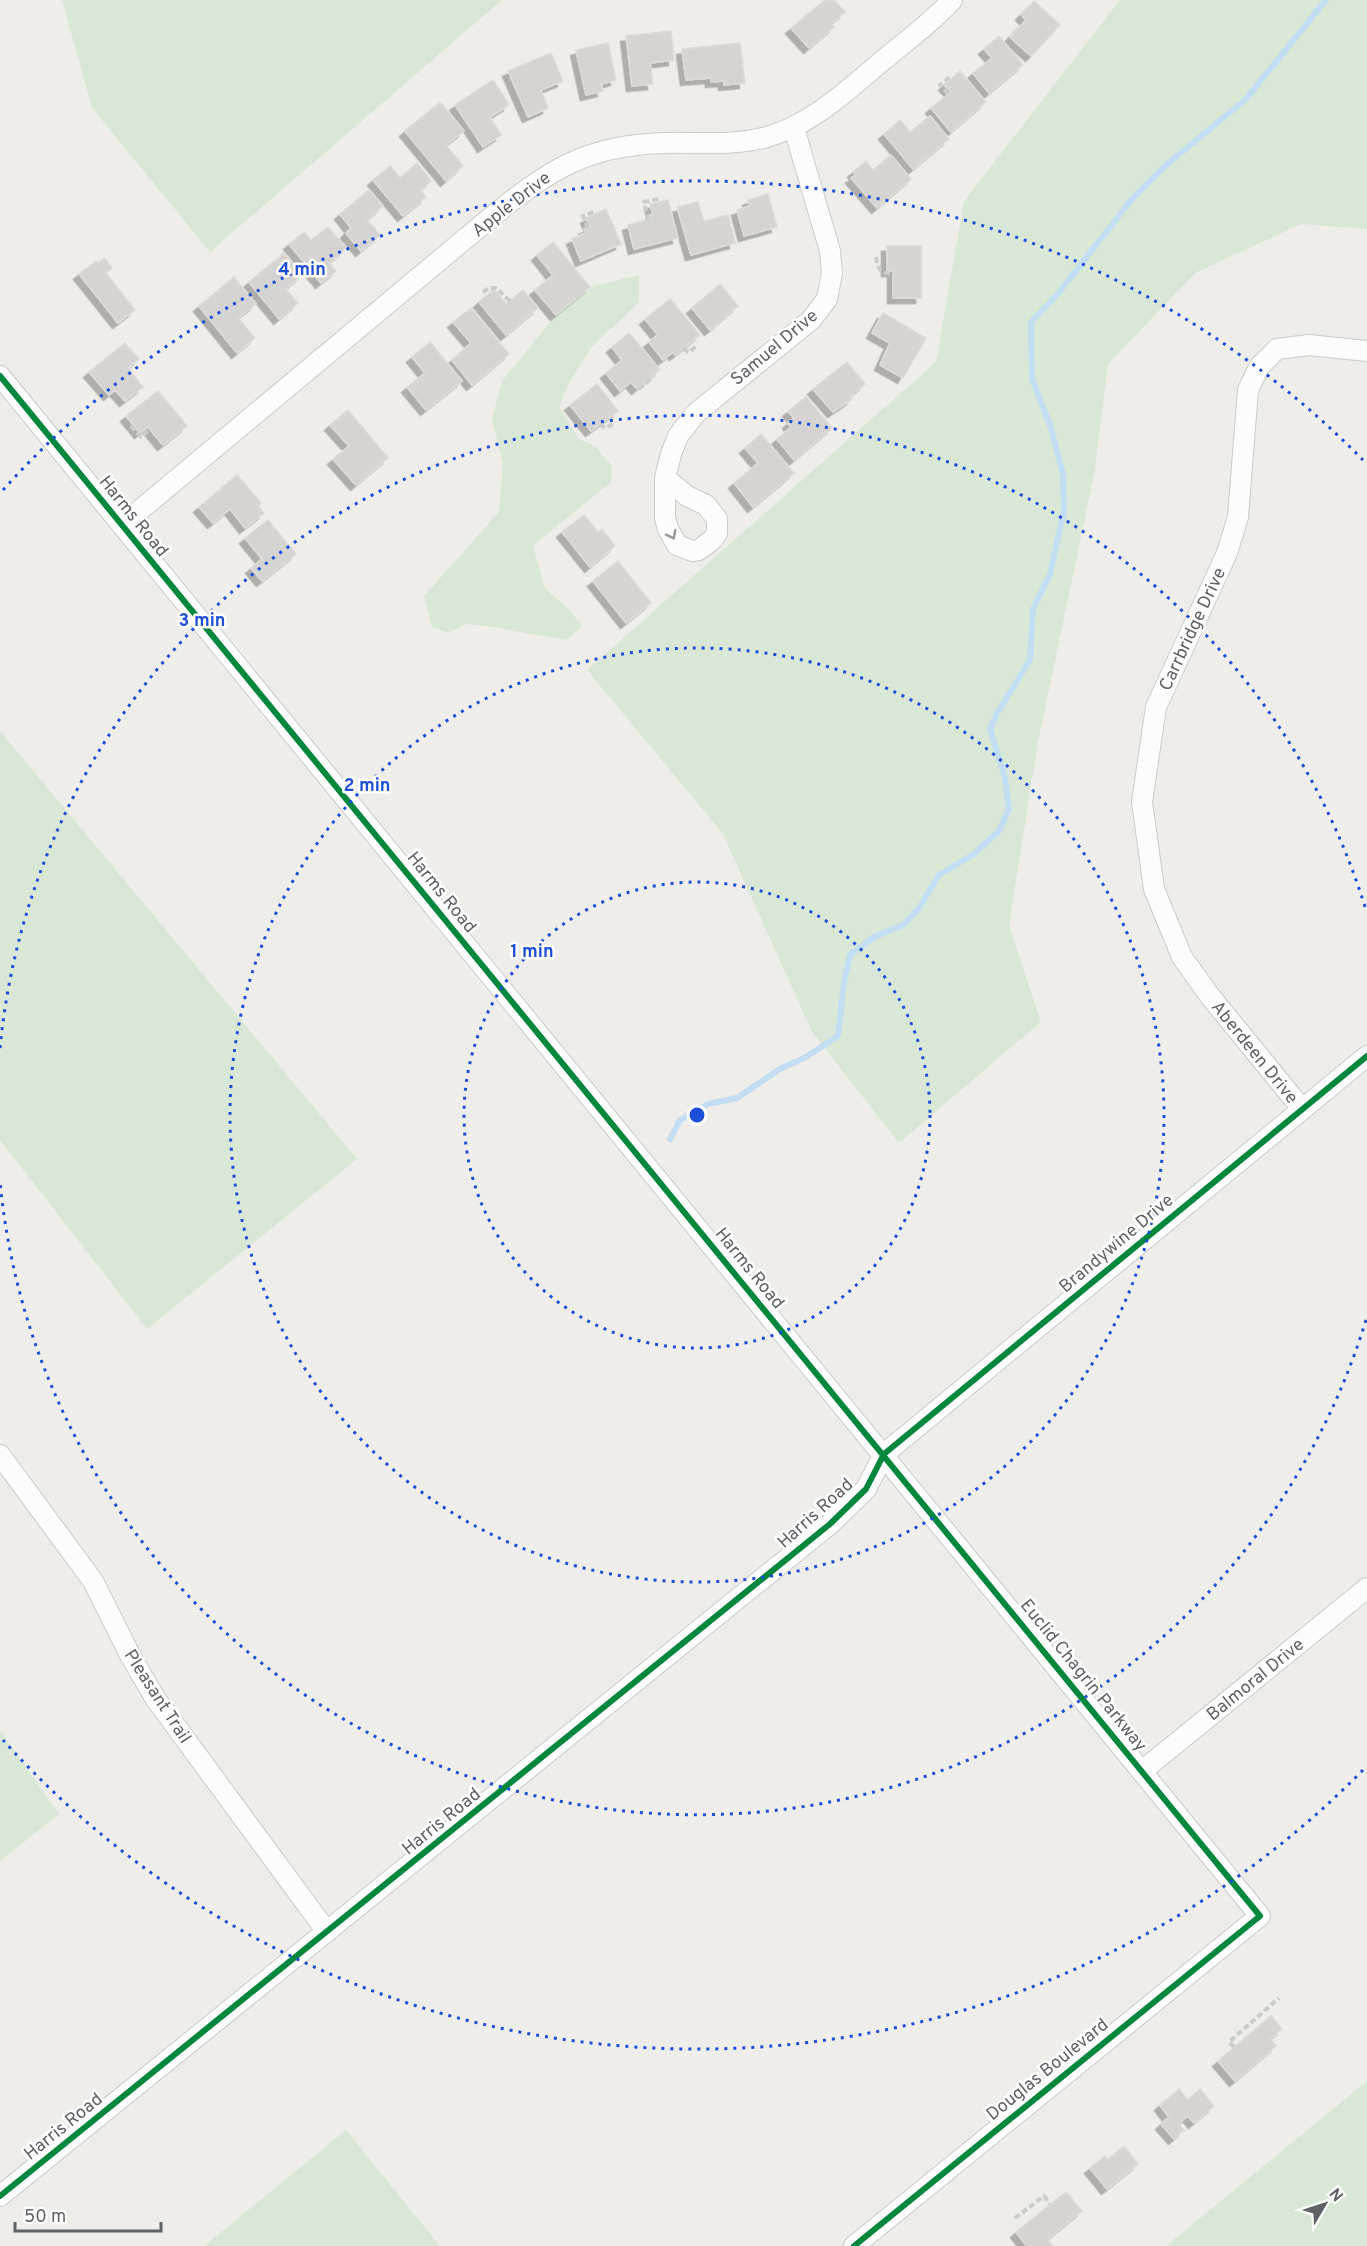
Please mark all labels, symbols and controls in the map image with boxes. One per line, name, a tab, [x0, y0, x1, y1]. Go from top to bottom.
street label: Apple Drive	[468, 167, 556, 243]
text: 4 min	[278, 259, 326, 282]
street label: Samuel Drive	[727, 305, 823, 391]
street label: Harms Road	[93, 472, 173, 562]
one-way arrow	[665, 529, 676, 539]
street label: Carrbridge Drive	[1155, 564, 1232, 695]
text: 3 min	[179, 610, 225, 633]
text: 2 min	[343, 775, 391, 798]
street label: Harms Road	[401, 848, 481, 938]
text: 1 min	[510, 941, 554, 964]
street label: Aberdeen Drive	[1205, 997, 1302, 1109]
centre of rings	[687, 1105, 707, 1125]
street label: Brandywine Drive	[1055, 1190, 1179, 1299]
street label: Harms Road	[709, 1224, 789, 1314]
street label: Harris Road	[773, 1474, 859, 1554]
street label: Euclid Chagrin Parkway	[1014, 1595, 1151, 1757]
street label: Balmoral Drive	[1202, 1634, 1310, 1727]
street label: Pleasant Trail	[118, 1645, 196, 1748]
street label: Harris Road	[398, 1783, 486, 1861]
street label: Douglas Boulevard	[982, 2014, 1114, 2126]
street label: Harris Road	[20, 2088, 108, 2166]
north arrow	[1295, 2174, 1355, 2234]
text: N	[1324, 2185, 1346, 2207]
scale bar	[15, 2195, 160, 2233]
text: 50 m	[24, 2206, 66, 2229]

